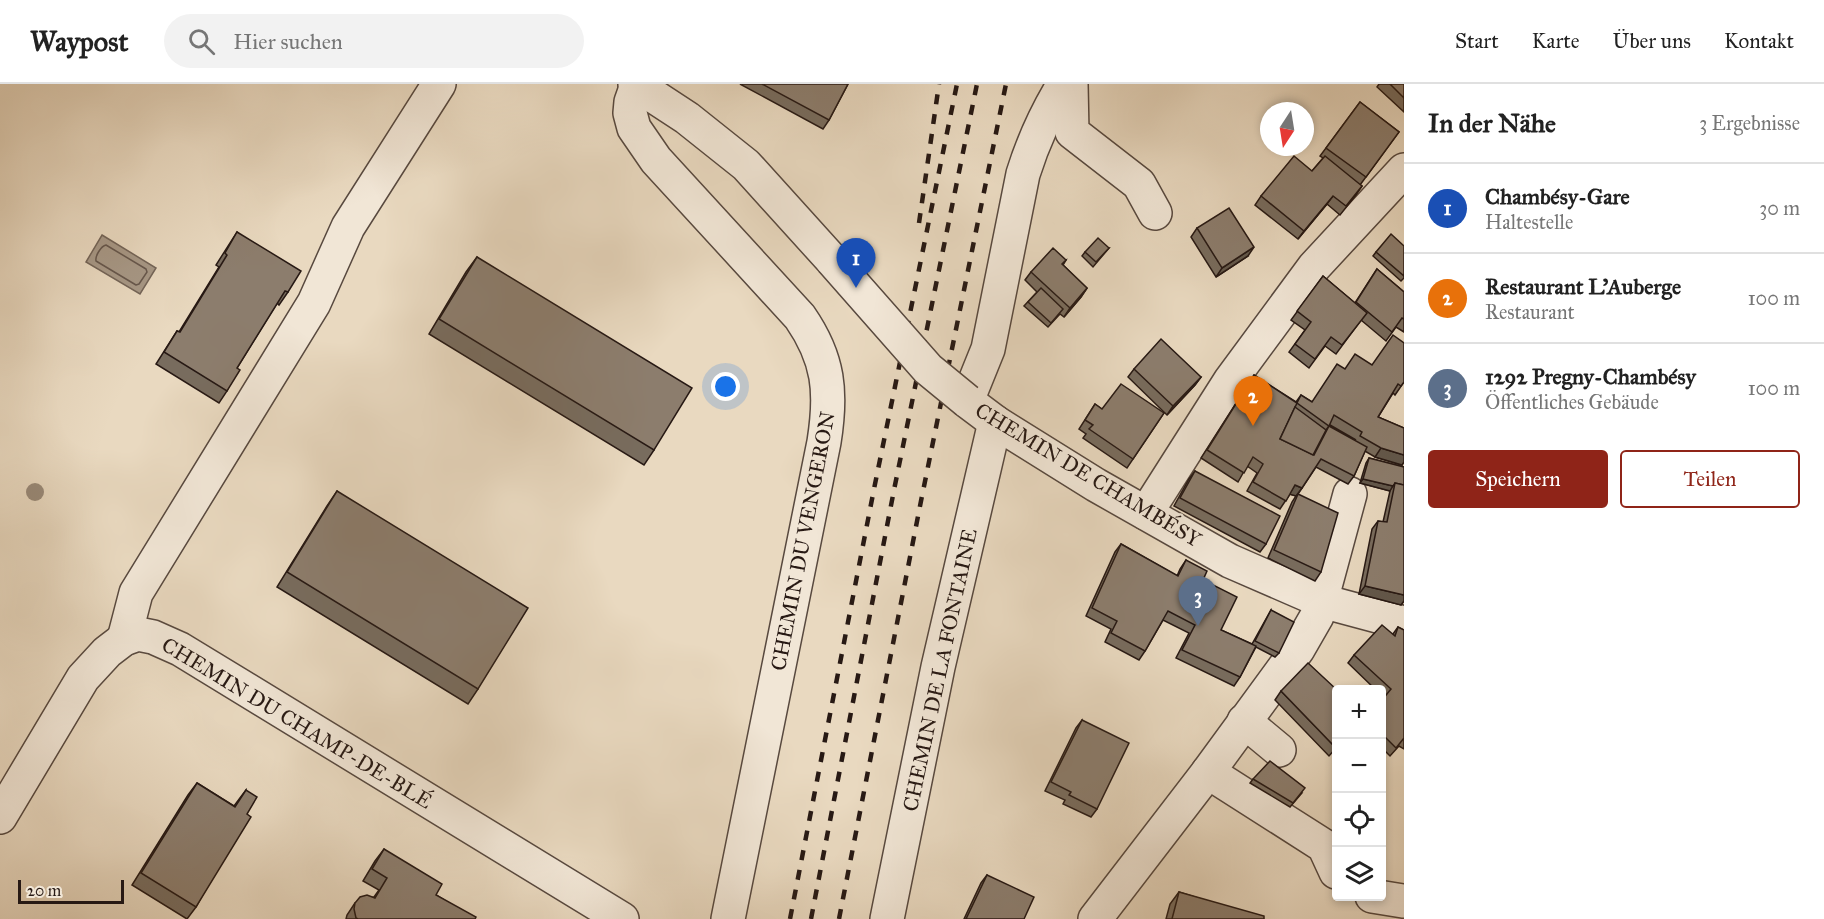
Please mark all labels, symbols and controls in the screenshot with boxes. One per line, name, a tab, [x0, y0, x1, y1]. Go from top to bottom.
search box	[164, 14, 584, 68]
text: Waypost	[30, 24, 128, 59]
icon: search	[185, 25, 218, 58]
text: Hier suchen	[233, 28, 343, 55]
text: Start	[1455, 28, 1499, 54]
text: Karte	[1532, 28, 1580, 54]
text: Über uns	[1613, 28, 1691, 54]
text: Kontakt	[1724, 28, 1794, 54]
north arrow	[1260, 102, 1314, 156]
text: In der Nähe	[1428, 107, 1556, 139]
text: 3 Ergebnisse	[1699, 111, 1800, 135]
text: Chambésy-Gare	[1485, 183, 1630, 210]
text: 1	[1444, 196, 1451, 220]
text: 30 m	[1759, 196, 1800, 220]
text: Haltestelle	[1485, 210, 1573, 234]
pin: 1	[836, 238, 876, 288]
text: Restaurant L'Auberge	[1485, 273, 1681, 300]
text: 2	[1443, 286, 1452, 310]
text: 100 m	[1748, 286, 1800, 310]
text: Restaurant	[1485, 300, 1575, 324]
text: 1292 Pregny-Chambésy	[1485, 363, 1696, 390]
your location	[711, 372, 740, 401]
pin: 2	[1234, 376, 1272, 426]
text: 3	[1444, 376, 1452, 400]
text: 100 m	[1748, 376, 1800, 400]
text: Öffentliches Gebäude	[1485, 390, 1659, 414]
street label: CHEMIN DE CHAMBÉSY	[970, 396, 1207, 553]
street label: CHEMIN DU VENGERON	[765, 409, 841, 673]
button: Speichern	[1428, 450, 1608, 508]
button: Teilen	[1620, 450, 1800, 508]
street label: CHEMIN DE LA FONTAINE	[897, 526, 983, 814]
pin: 3	[1178, 576, 1218, 626]
street label: CHEMIN DU CHAMP-DE-BLÉ	[157, 631, 438, 814]
map controls	[1332, 685, 1386, 901]
button: +	[1332, 685, 1386, 739]
button: −	[1332, 739, 1386, 793]
button: locate	[1332, 793, 1386, 847]
button: layers	[1332, 847, 1386, 901]
scale bar	[18, 877, 124, 904]
text: 20 m	[27, 881, 61, 900]

